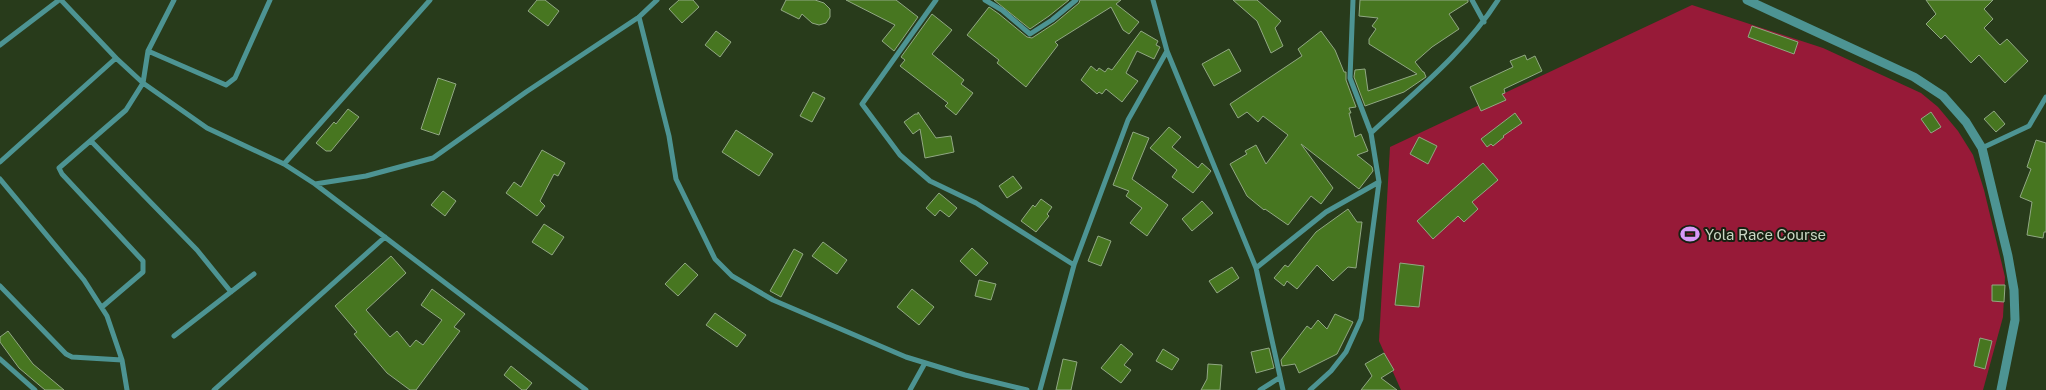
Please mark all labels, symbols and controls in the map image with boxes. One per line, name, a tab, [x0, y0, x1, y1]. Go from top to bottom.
sports icon: Yola Race Course	[1679, 223, 1701, 245]
place label: Yola Race Course	[1705, 226, 1826, 243]

